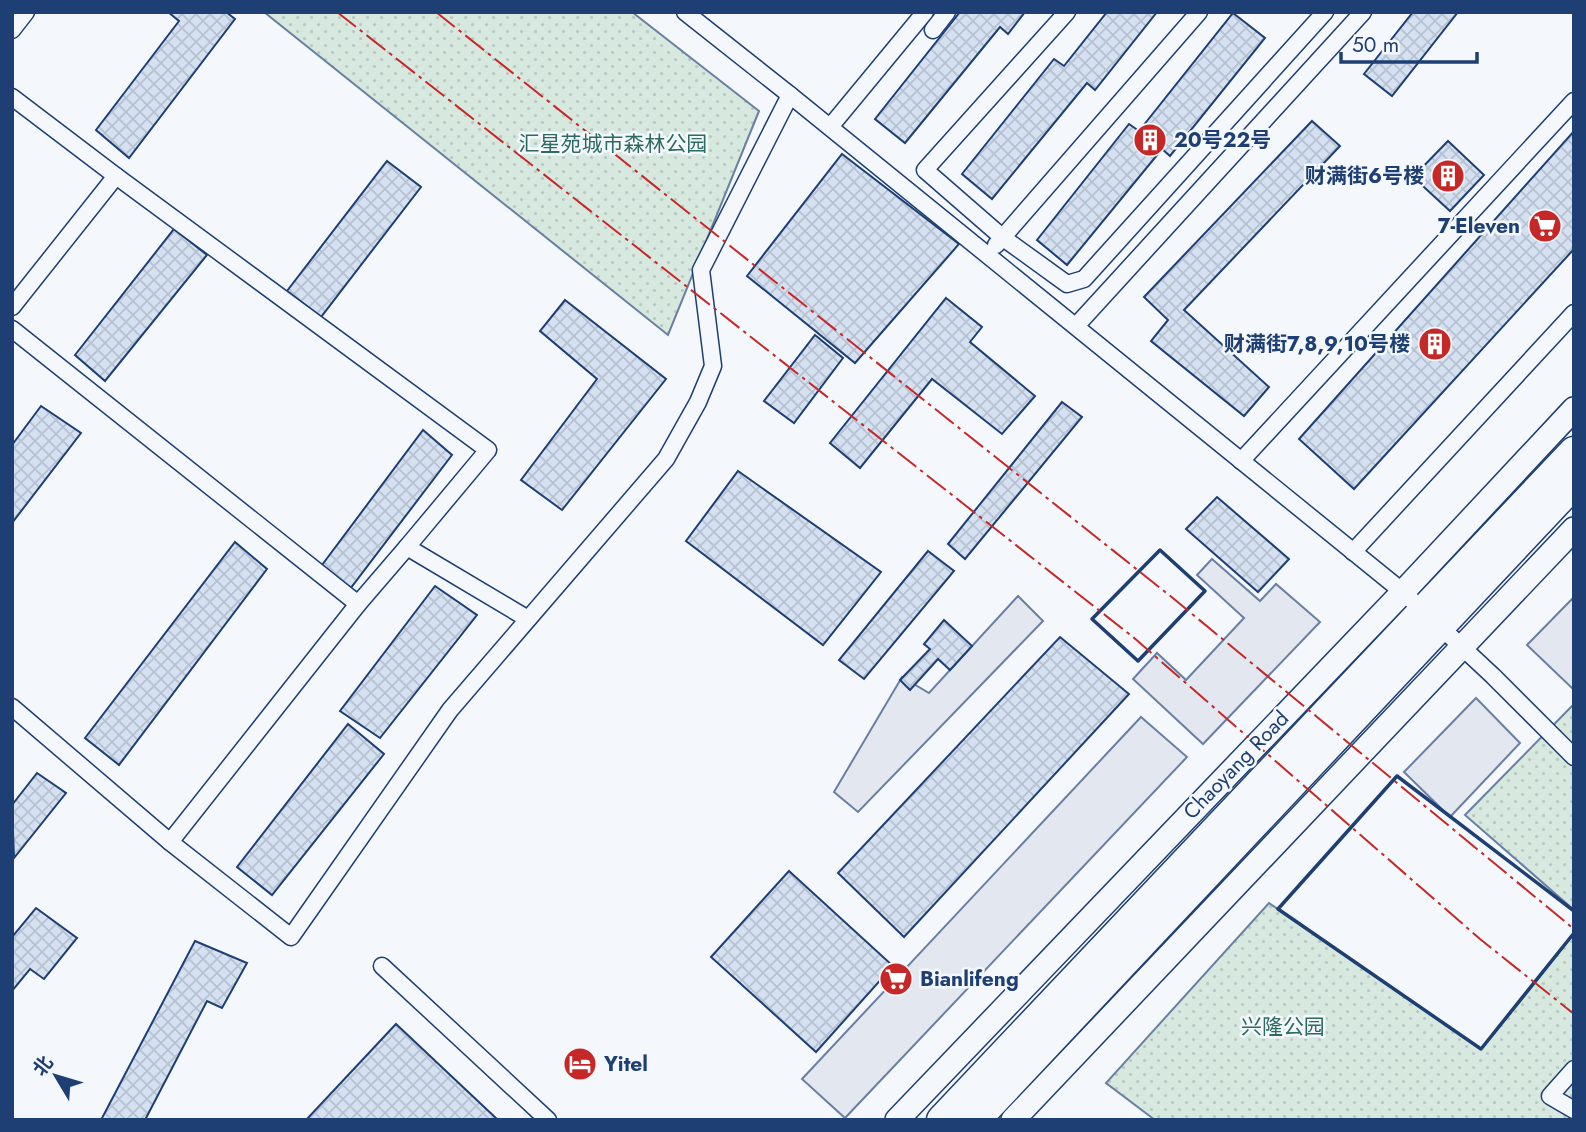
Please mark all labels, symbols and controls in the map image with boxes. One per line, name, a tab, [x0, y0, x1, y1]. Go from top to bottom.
scale bar	[1341, 21, 1478, 65]
text: 50 m	[1352, 30, 1399, 60]
building icon: 20号22号	[1131, 121, 1169, 159]
place label: 20号22号	[1174, 125, 1271, 155]
park label: 汇星苑城市森林公园	[519, 129, 708, 159]
building icon: 财满街6号楼	[1429, 157, 1467, 195]
place label: 财满街6号楼	[1305, 161, 1424, 191]
supermarket icon: 7-Eleven	[1526, 207, 1564, 245]
place label: 7-Eleven	[1438, 211, 1520, 241]
building icon: 财满街7,8,9,10号楼	[1416, 325, 1454, 363]
place label: 财满街7,8,9,10号楼	[1224, 329, 1410, 359]
street label: Chaoyang Road	[1176, 704, 1296, 826]
supermarket icon: Bianlifeng	[877, 960, 915, 998]
place label: Bianlifeng	[920, 964, 1019, 994]
park label: 兴隆公园	[1241, 1012, 1325, 1042]
north arrow	[21, 1041, 91, 1111]
hotel icon: Yitel	[561, 1045, 599, 1083]
place label: Yitel	[603, 1049, 648, 1079]
text: 北	[27, 1050, 59, 1082]

